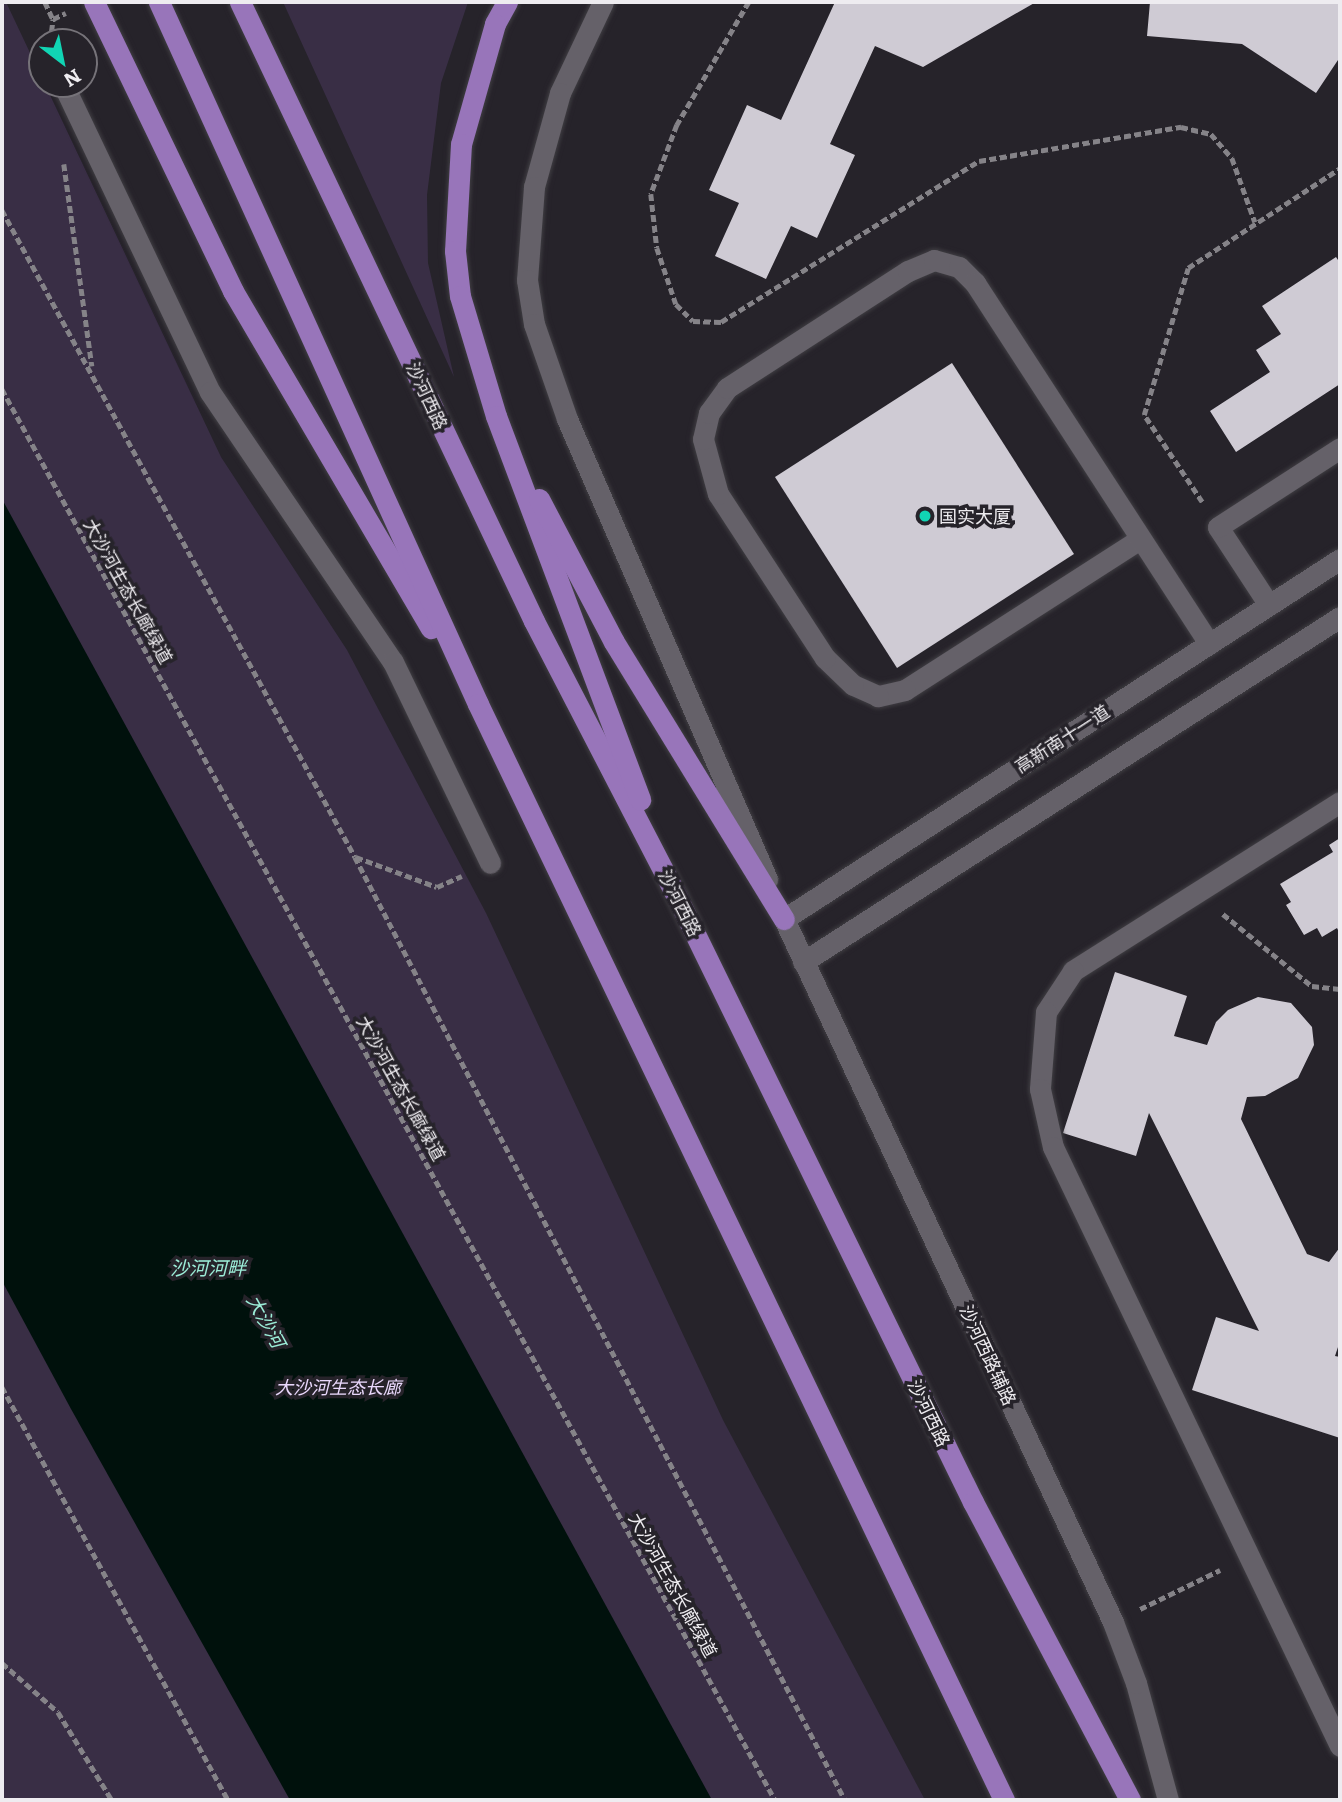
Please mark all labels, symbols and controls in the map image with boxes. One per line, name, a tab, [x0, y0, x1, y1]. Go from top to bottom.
north arrow	[28, 28, 98, 98]
text: N	[59, 63, 87, 95]
street label: 沙河西路	[402, 359, 452, 433]
place label: 国实大厦	[939, 505, 1011, 527]
marker: 国实大厦	[917, 508, 933, 524]
street label: 大沙河生态长廊绿道	[79, 515, 177, 667]
street label: 高新南十一道	[1011, 701, 1113, 777]
street label: 沙河西路	[654, 866, 706, 940]
street label: 大沙河生态长廊绿道	[352, 1012, 450, 1164]
water label: 沙河河畔	[170, 1257, 246, 1279]
water label: 大沙河	[242, 1291, 290, 1351]
street label: 沙河西路辅路	[955, 1301, 1021, 1409]
park label: 大沙河生态长廊	[275, 1376, 401, 1398]
street label: 沙河西路	[904, 1376, 954, 1450]
street label: 大沙河生态长廊绿道	[624, 1509, 722, 1661]

